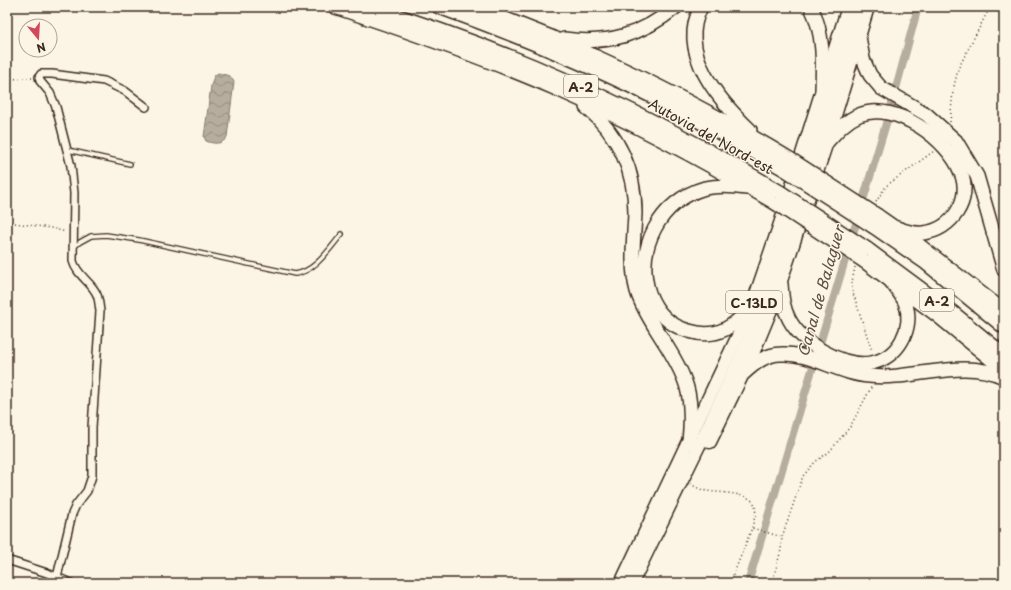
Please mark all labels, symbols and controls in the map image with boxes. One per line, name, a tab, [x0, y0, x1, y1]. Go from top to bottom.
north arrow	[18, 18, 58, 58]
text: N	[34, 39, 48, 58]
road number: A-2	[564, 75, 598, 97]
street label: Autovia del Nord-est	[645, 93, 778, 179]
water label: Canal de Balaguer	[790, 221, 850, 359]
road number: A-2	[920, 289, 954, 311]
road number: C-13LD	[726, 291, 782, 313]

